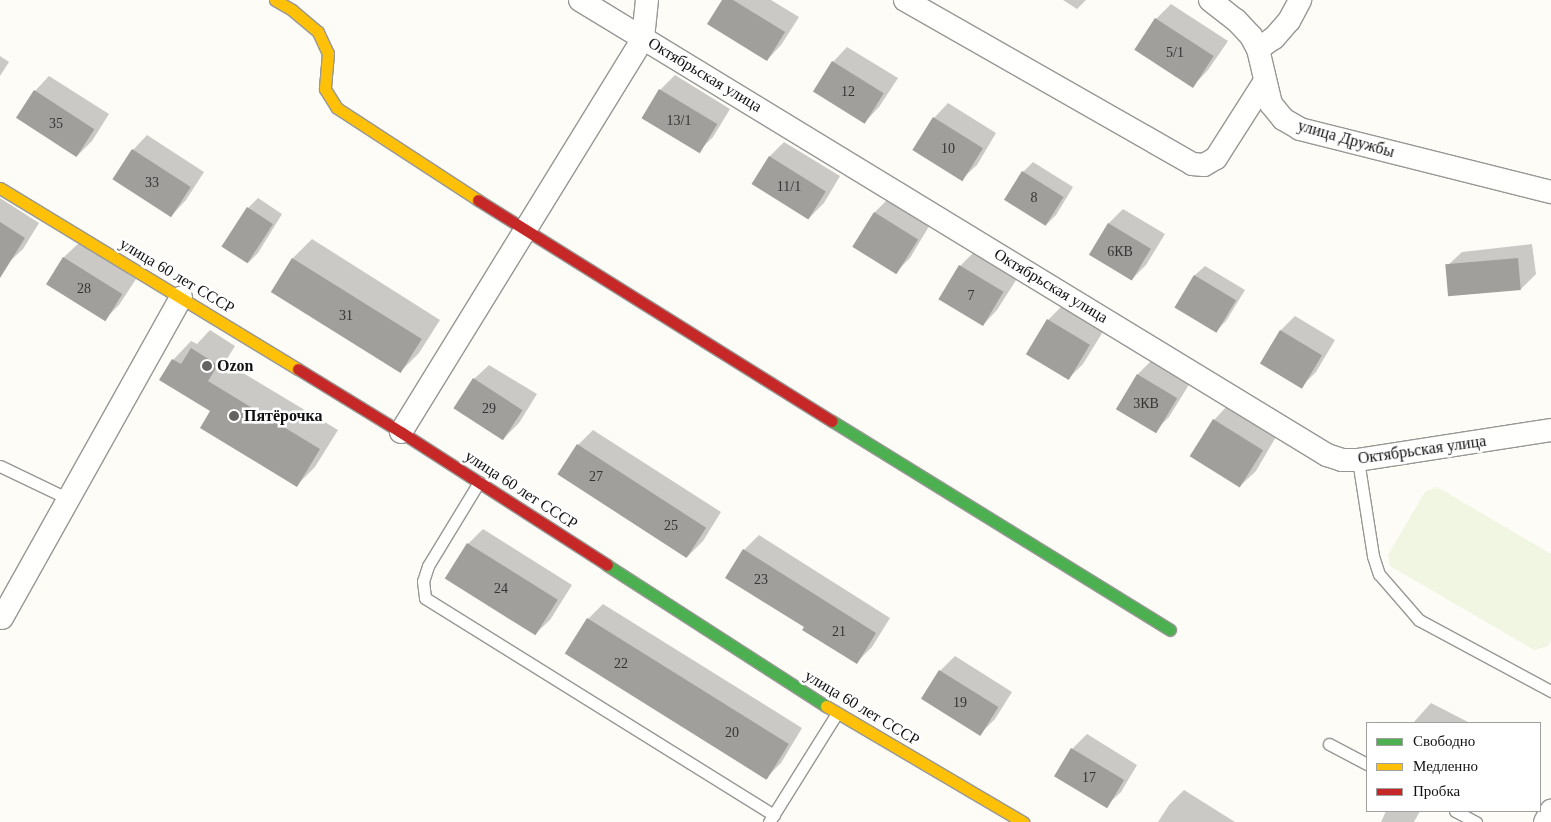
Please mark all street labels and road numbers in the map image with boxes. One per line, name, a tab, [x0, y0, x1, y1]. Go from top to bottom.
street label: Октябрьская улица	[645, 33, 765, 117]
street label: улица Дружбы	[1295, 116, 1397, 162]
street label: улица 60 лет СССР	[116, 234, 238, 318]
street label: Октябрьская улица	[991, 244, 1111, 328]
street label: Октябрьская улица	[1357, 431, 1487, 469]
street label: улица 60 лет СССР	[461, 446, 581, 534]
street label: улица 60 лет СССР	[801, 666, 923, 750]

